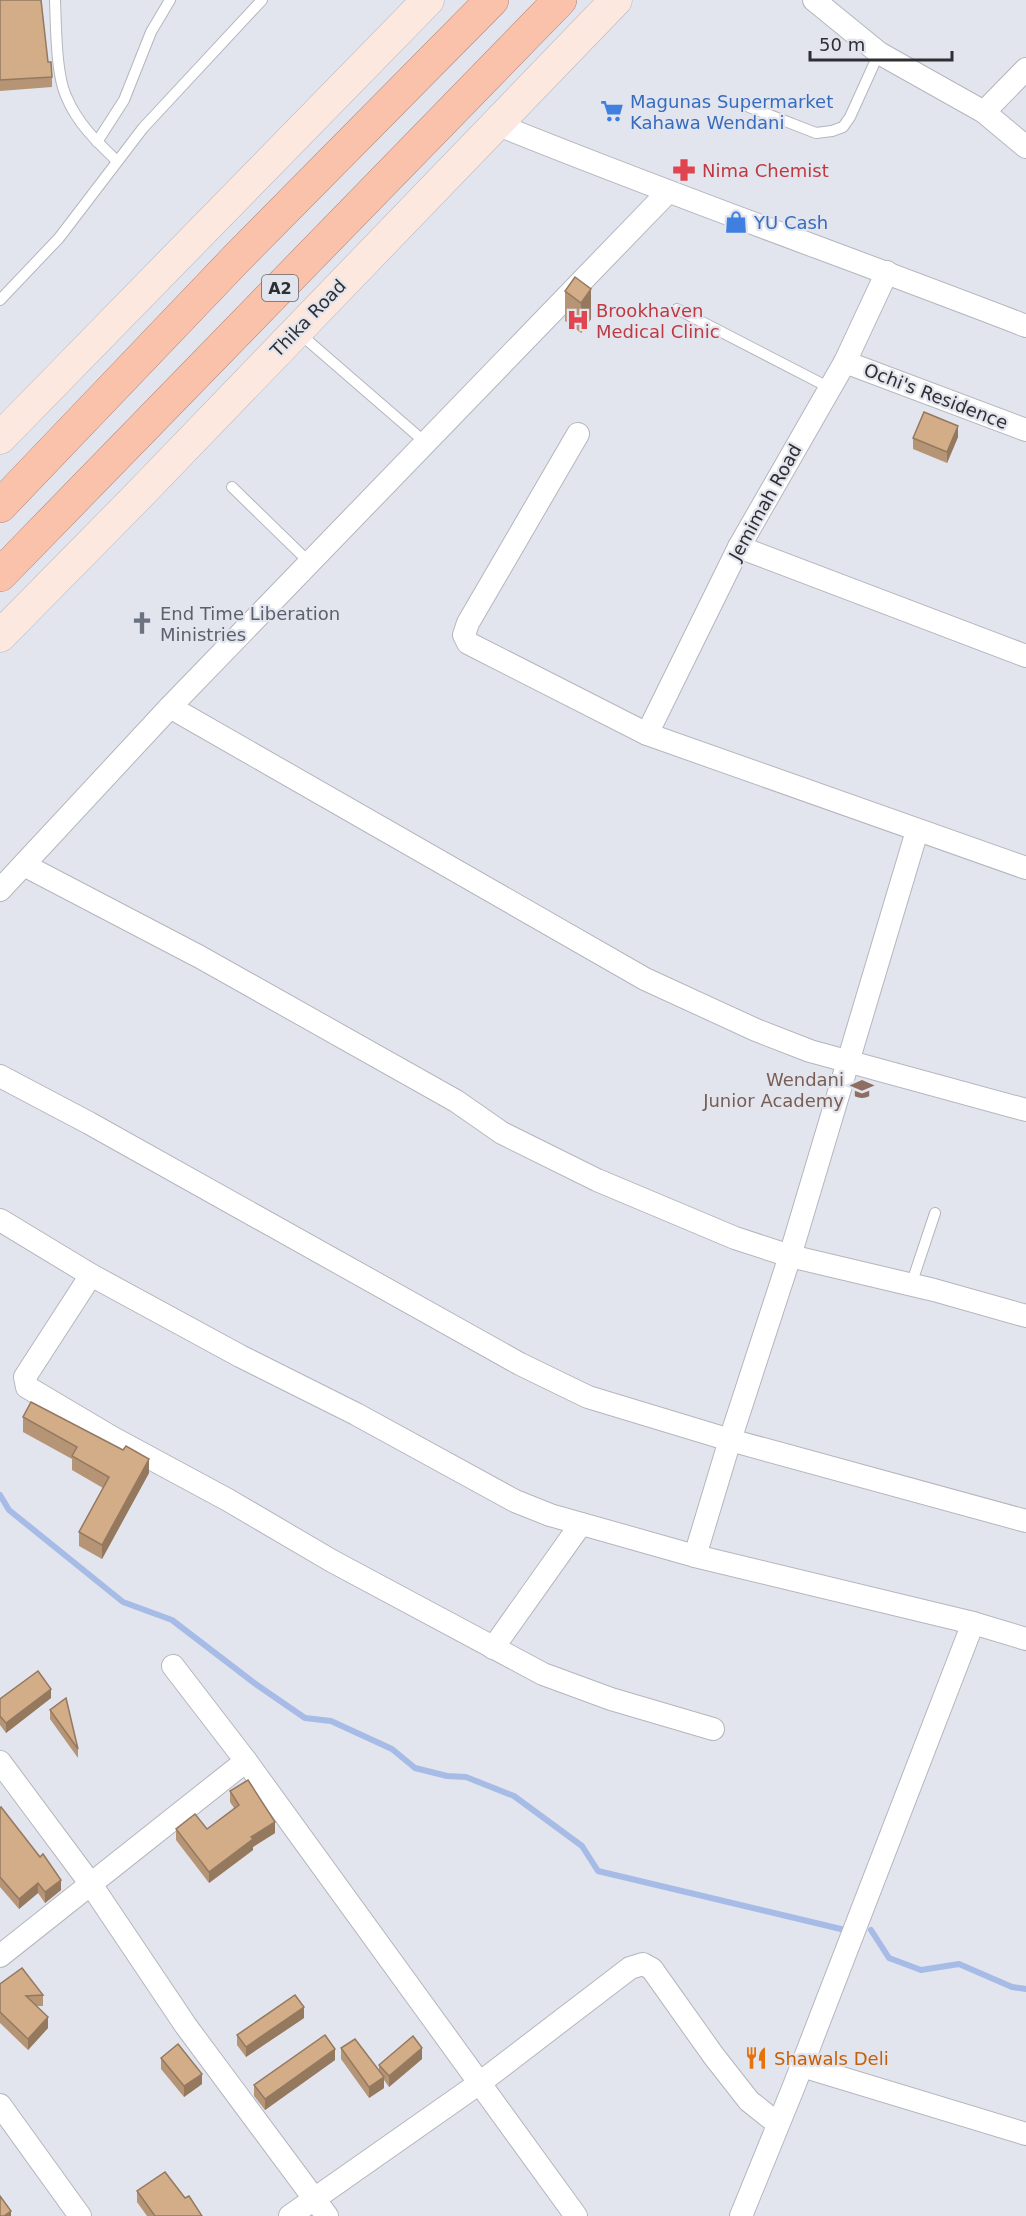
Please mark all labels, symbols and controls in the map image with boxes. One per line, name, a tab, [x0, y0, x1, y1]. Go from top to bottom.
scale bar	[810, 24, 952, 62]
text: 50 m	[819, 34, 865, 55]
place label: Magunas Supermarket Kahawa Wendani	[630, 91, 833, 133]
supermarket icon: Magunas Supermarket Kahawa Wendani	[599, 98, 625, 124]
pharmacy icon: Nima Chemist	[671, 157, 697, 183]
place label: Nima Chemist	[702, 160, 829, 181]
shop icon: YU Cash	[723, 209, 749, 235]
place label: YU Cash	[753, 212, 828, 233]
road number: A2	[262, 275, 298, 301]
street label: Thika Road	[265, 275, 350, 362]
place label: Brookhaven Medical Clinic	[596, 300, 720, 342]
hospital icon: Brookhaven Medical Clinic	[565, 307, 591, 333]
street label: Ochi's Residence	[861, 359, 1011, 433]
street label: Jemimah Road	[724, 440, 806, 565]
place label: End Time Liberation Ministries	[160, 603, 340, 645]
church icon: End Time Liberation Ministries	[129, 610, 155, 636]
place label: Wendani Junior Academy	[702, 1069, 844, 1111]
school or university icon: Wendani Junior Academy	[849, 1076, 875, 1102]
restaurant icon: Shawals Deli	[743, 2045, 769, 2071]
place label: Shawals Deli	[774, 2048, 889, 2069]

